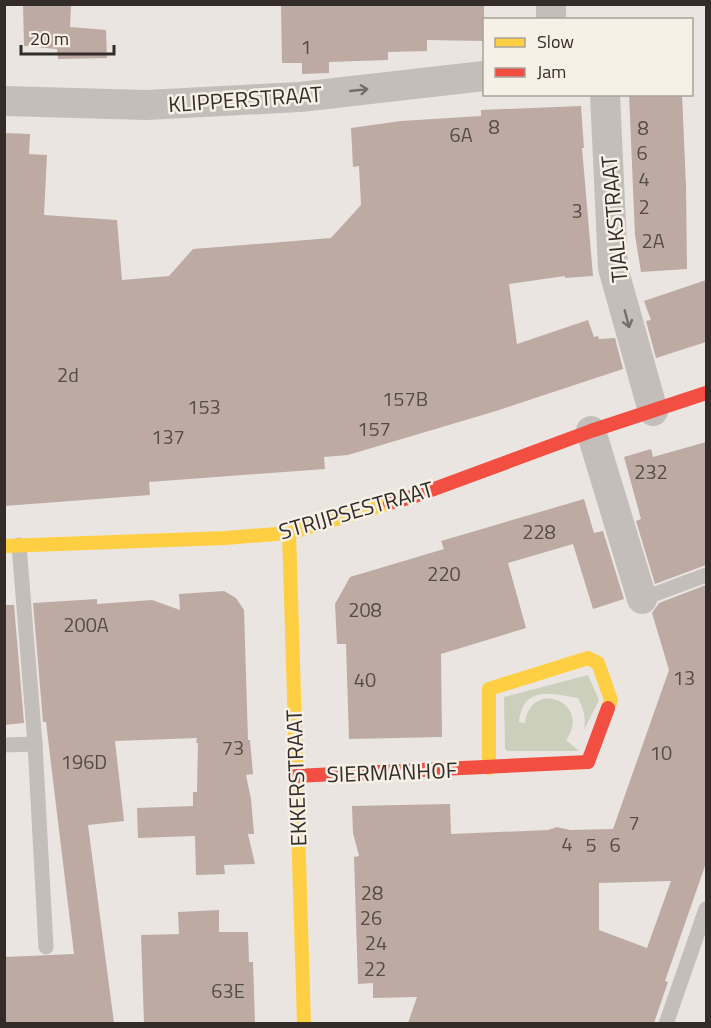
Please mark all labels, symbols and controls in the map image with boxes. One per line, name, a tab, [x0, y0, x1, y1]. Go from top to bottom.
scale bar	[21, 18, 114, 56]
legend	[483, 18, 693, 96]
text: 20 m	[30, 25, 69, 52]
text: Slow	[537, 28, 574, 55]
house number: 1	[300, 31, 312, 62]
text: Jam	[537, 58, 566, 85]
street label: KLIPPERSTRAAT	[167, 77, 323, 121]
one-way arrow	[348, 84, 368, 95]
house number: 8	[488, 111, 500, 142]
house number: 8	[637, 112, 649, 143]
house number: 6A	[449, 119, 473, 150]
house number: 6	[636, 137, 648, 168]
street label: TJALKSTRAAT	[591, 154, 636, 284]
house number: 4	[638, 163, 650, 194]
house number: 2	[638, 191, 650, 222]
house number: 3	[571, 195, 583, 226]
house number: 2A	[641, 225, 665, 256]
one-way arrow	[622, 309, 633, 328]
house number: 2d	[57, 359, 79, 390]
house number: 157B	[382, 383, 428, 414]
house number: 153	[187, 391, 221, 422]
house number: 157	[357, 413, 391, 444]
house number: 137	[151, 421, 185, 452]
house number: 232	[634, 456, 668, 487]
street label: STRIJPSESTRAAT	[275, 472, 438, 548]
house number: 228	[522, 516, 556, 547]
house number: 220	[427, 558, 461, 589]
house number: 208	[348, 594, 382, 625]
house number: 200A	[63, 609, 109, 640]
house number: 13	[673, 662, 695, 693]
house number: 40	[354, 664, 376, 695]
street label: EKKERSTRAAT	[277, 709, 315, 847]
house number: 73	[222, 732, 244, 763]
house number: 10	[650, 737, 672, 768]
house number: 196D	[61, 746, 107, 777]
street label: SIERMANHOF	[326, 753, 458, 791]
house number: 7	[628, 807, 640, 838]
house number: 4	[561, 828, 573, 859]
house number: 5	[585, 829, 597, 860]
house number: 6	[609, 829, 621, 860]
house number: 28	[361, 877, 383, 908]
house number: 26	[360, 902, 382, 933]
house number: 24	[365, 927, 387, 958]
house number: 22	[364, 953, 386, 984]
house number: 63E	[211, 975, 245, 1006]

